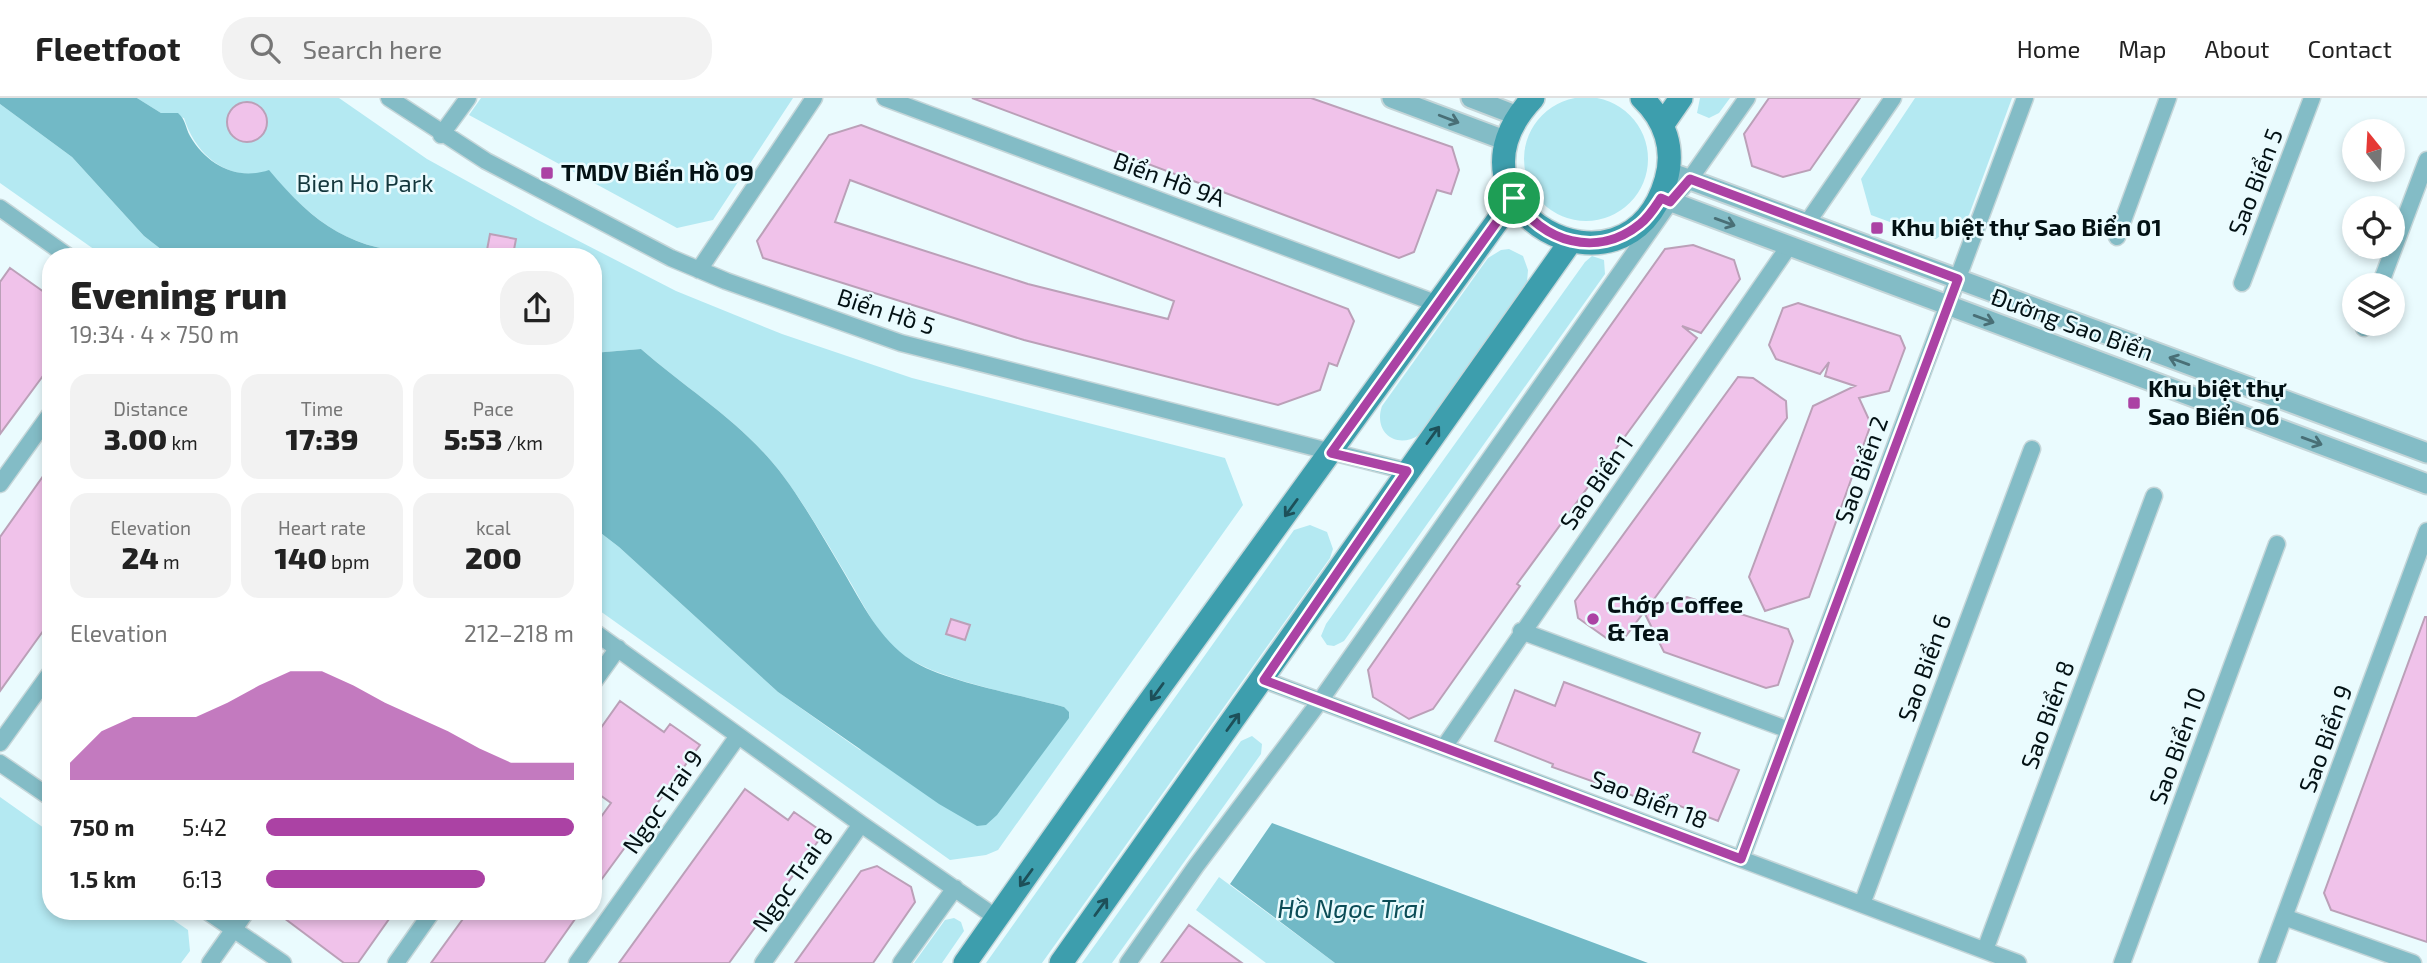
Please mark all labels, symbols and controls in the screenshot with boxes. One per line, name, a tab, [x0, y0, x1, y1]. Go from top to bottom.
search box	[222, 17, 712, 80]
text: Fleetfoot	[35, 28, 180, 68]
icon: search	[246, 29, 284, 67]
text: Search here	[302, 33, 442, 64]
text: Home	[2017, 34, 2080, 63]
text: Map	[2118, 34, 2166, 63]
text: About	[2204, 34, 2270, 63]
text: Contact	[2308, 34, 2392, 63]
one-way arrow	[1438, 114, 1460, 127]
north arrow	[2342, 119, 2404, 182]
map controls	[2342, 119, 2405, 336]
street label: Sao Biển 5	[2221, 124, 2288, 239]
street label: Biển Hồ 9A	[1110, 145, 1229, 212]
place label: TMDV Biển Hồ 09	[561, 157, 754, 186]
marker: TMDV Biển Hồ 09	[539, 165, 555, 181]
park label: Bien Ho Park	[296, 168, 434, 197]
pin	[1484, 168, 1544, 228]
icon: arrive	[1495, 179, 1533, 217]
button: locate	[2342, 196, 2405, 259]
place label: Khu biệt thự Sao Biển 01	[1891, 212, 2162, 241]
one-way arrow	[1714, 217, 1735, 230]
marker: Khu biệt thự Sao Biển 01	[1869, 220, 1885, 236]
text: Evening run	[70, 271, 287, 317]
button: share	[500, 271, 574, 345]
button: layers	[2342, 273, 2405, 336]
street label: Biển Hồ 5	[834, 281, 939, 340]
street label: Đường Sao Biển	[1988, 281, 2157, 366]
one-way arrow	[1973, 314, 1995, 326]
text: 19:34 · 4 × 750 m	[70, 320, 239, 348]
one-way arrow	[2169, 353, 2191, 366]
place label: Khu biệt thự Sao Biển 06	[2148, 373, 2287, 430]
marker: Khu biệt thự Sao Biển 06	[2126, 395, 2142, 411]
text: Distance	[113, 397, 188, 420]
text: Time	[301, 397, 343, 420]
text: Pace	[473, 397, 514, 420]
street label: Sao Biển 2	[1828, 412, 1893, 527]
text: 3.00	[104, 420, 167, 456]
text: 17:39	[286, 420, 358, 456]
text: 5:53	[444, 420, 503, 456]
one-way arrow	[1426, 426, 1440, 445]
street label: Sao Biển 1	[1553, 430, 1639, 535]
text: km	[167, 431, 198, 454]
text: /km	[503, 431, 543, 454]
one-way arrow	[2301, 436, 2323, 448]
one-way arrow	[1283, 498, 1298, 517]
text: Elevation	[110, 516, 191, 539]
text: Heart rate	[278, 516, 366, 539]
text: kcal	[476, 516, 511, 539]
text: 24	[122, 539, 159, 575]
text: 140	[274, 539, 327, 575]
text: 200	[465, 539, 522, 575]
text: m	[159, 550, 180, 573]
text: bpm	[327, 550, 370, 573]
place label: Chớp Coffee & Tea	[1607, 589, 1743, 646]
street label: Sao Biển 6	[1891, 610, 1956, 725]
marker: Chớp Coffee & Tea	[1585, 611, 1601, 627]
text: Elevation	[70, 619, 168, 647]
text: 212–218 m	[464, 619, 574, 647]
street label: Sao Biển 8	[2014, 656, 2080, 773]
street label: Sao Biển 9	[2292, 681, 2357, 796]
one-way arrow	[1150, 682, 1164, 701]
street label: Sao Biển 10	[2142, 683, 2211, 808]
one-way arrow	[1226, 714, 1241, 732]
street label: Ngọc Trai 9	[615, 744, 708, 859]
street label: Sao Biển 18	[1587, 763, 1712, 834]
text: 750 m	[70, 813, 135, 841]
text: 5:42	[182, 813, 227, 841]
street label: Ngọc Trai 8	[745, 821, 838, 937]
text: 1.5 km	[70, 865, 136, 893]
text: 6:13	[182, 865, 223, 893]
one-way arrow	[1019, 868, 1033, 887]
water label: Hồ Ngọc Trai	[1277, 892, 1425, 923]
one-way arrow	[1093, 898, 1108, 917]

